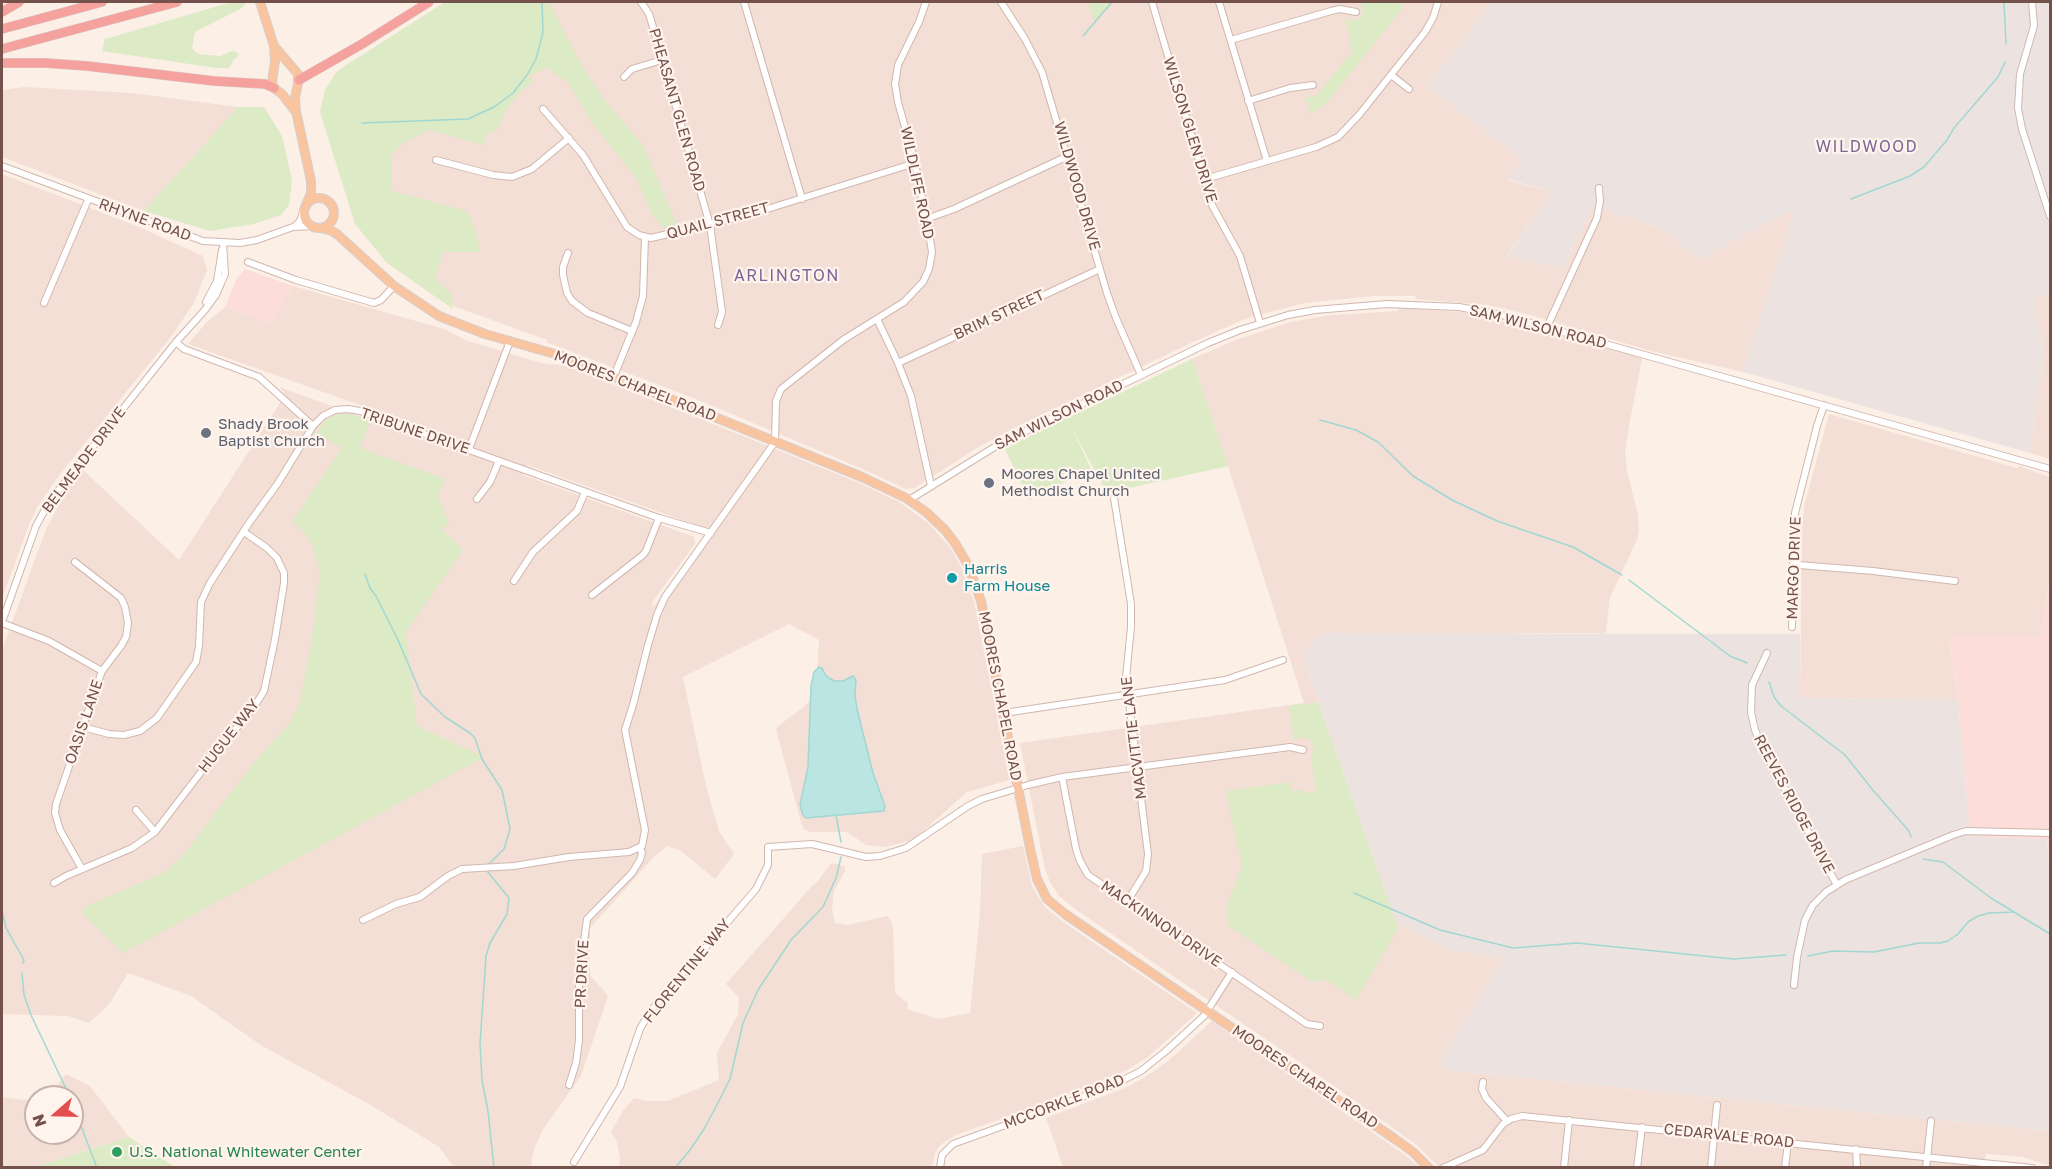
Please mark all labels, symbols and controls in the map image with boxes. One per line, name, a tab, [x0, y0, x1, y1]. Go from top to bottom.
street label: PHEASANT GLEN ROAD	[645, 26, 709, 194]
street label: WILSON GLEN DRIVE	[1159, 55, 1221, 205]
street label: WILDWOOD DRIVE	[1050, 119, 1104, 253]
street label: WILDLIFE ROAD	[896, 125, 938, 241]
district label: WILDWOOD	[1816, 137, 1918, 157]
street label: RHYNE ROAD	[96, 195, 194, 245]
street label: QUAIL STREET	[665, 199, 771, 243]
district label: ARLINGTON	[734, 266, 840, 286]
street label: BRIM STREET	[951, 286, 1047, 344]
street label: SAM WILSON ROAD	[1467, 301, 1609, 353]
street label: MOORES CHAPEL ROAD	[551, 347, 719, 425]
street label: SAM WILSON ROAD	[992, 376, 1126, 454]
street label: BELMEADE DRIVE	[38, 404, 130, 516]
street label: TRIBUNE DRIVE	[358, 404, 472, 458]
place label: Shady Brook Baptist Church	[218, 415, 325, 450]
marker: Shady Brook Baptist Church	[199, 426, 213, 440]
place label: Moores Chapel United Methodist Church	[1001, 465, 1160, 500]
marker: Moores Chapel United Methodist Church	[982, 476, 996, 490]
street label: MARGO DRIVE	[1783, 516, 1805, 620]
place label: Harris Farm House	[964, 560, 1050, 595]
marker: Harris Farm House	[945, 571, 959, 585]
street label: MOORES CHAPEL ROAD	[975, 610, 1025, 782]
street label: MACVITTIE LANE	[1118, 676, 1150, 800]
street label: OASIS LANE	[61, 677, 107, 767]
street label: HUGUE WAY	[195, 696, 263, 776]
street label: REEVES RIDGE DRIVE	[1750, 731, 1838, 877]
street label: MACKINNON DRIVE	[1097, 877, 1225, 971]
street label: FLORENTINE WAY	[640, 915, 734, 1027]
street label: PR DRIVE	[571, 939, 593, 1009]
street label: MOORES CHAPEL ROAD	[1229, 1021, 1381, 1133]
street label: MCCORKLE ROAD	[1001, 1071, 1127, 1133]
north arrow	[24, 1085, 84, 1145]
text: N	[27, 1111, 50, 1130]
street label: CEDARVALE ROAD	[1663, 1120, 1795, 1152]
place label: U.S. National Whitewater Center	[129, 1143, 362, 1161]
marker: U.S. National Whitewater Center	[110, 1145, 124, 1159]

